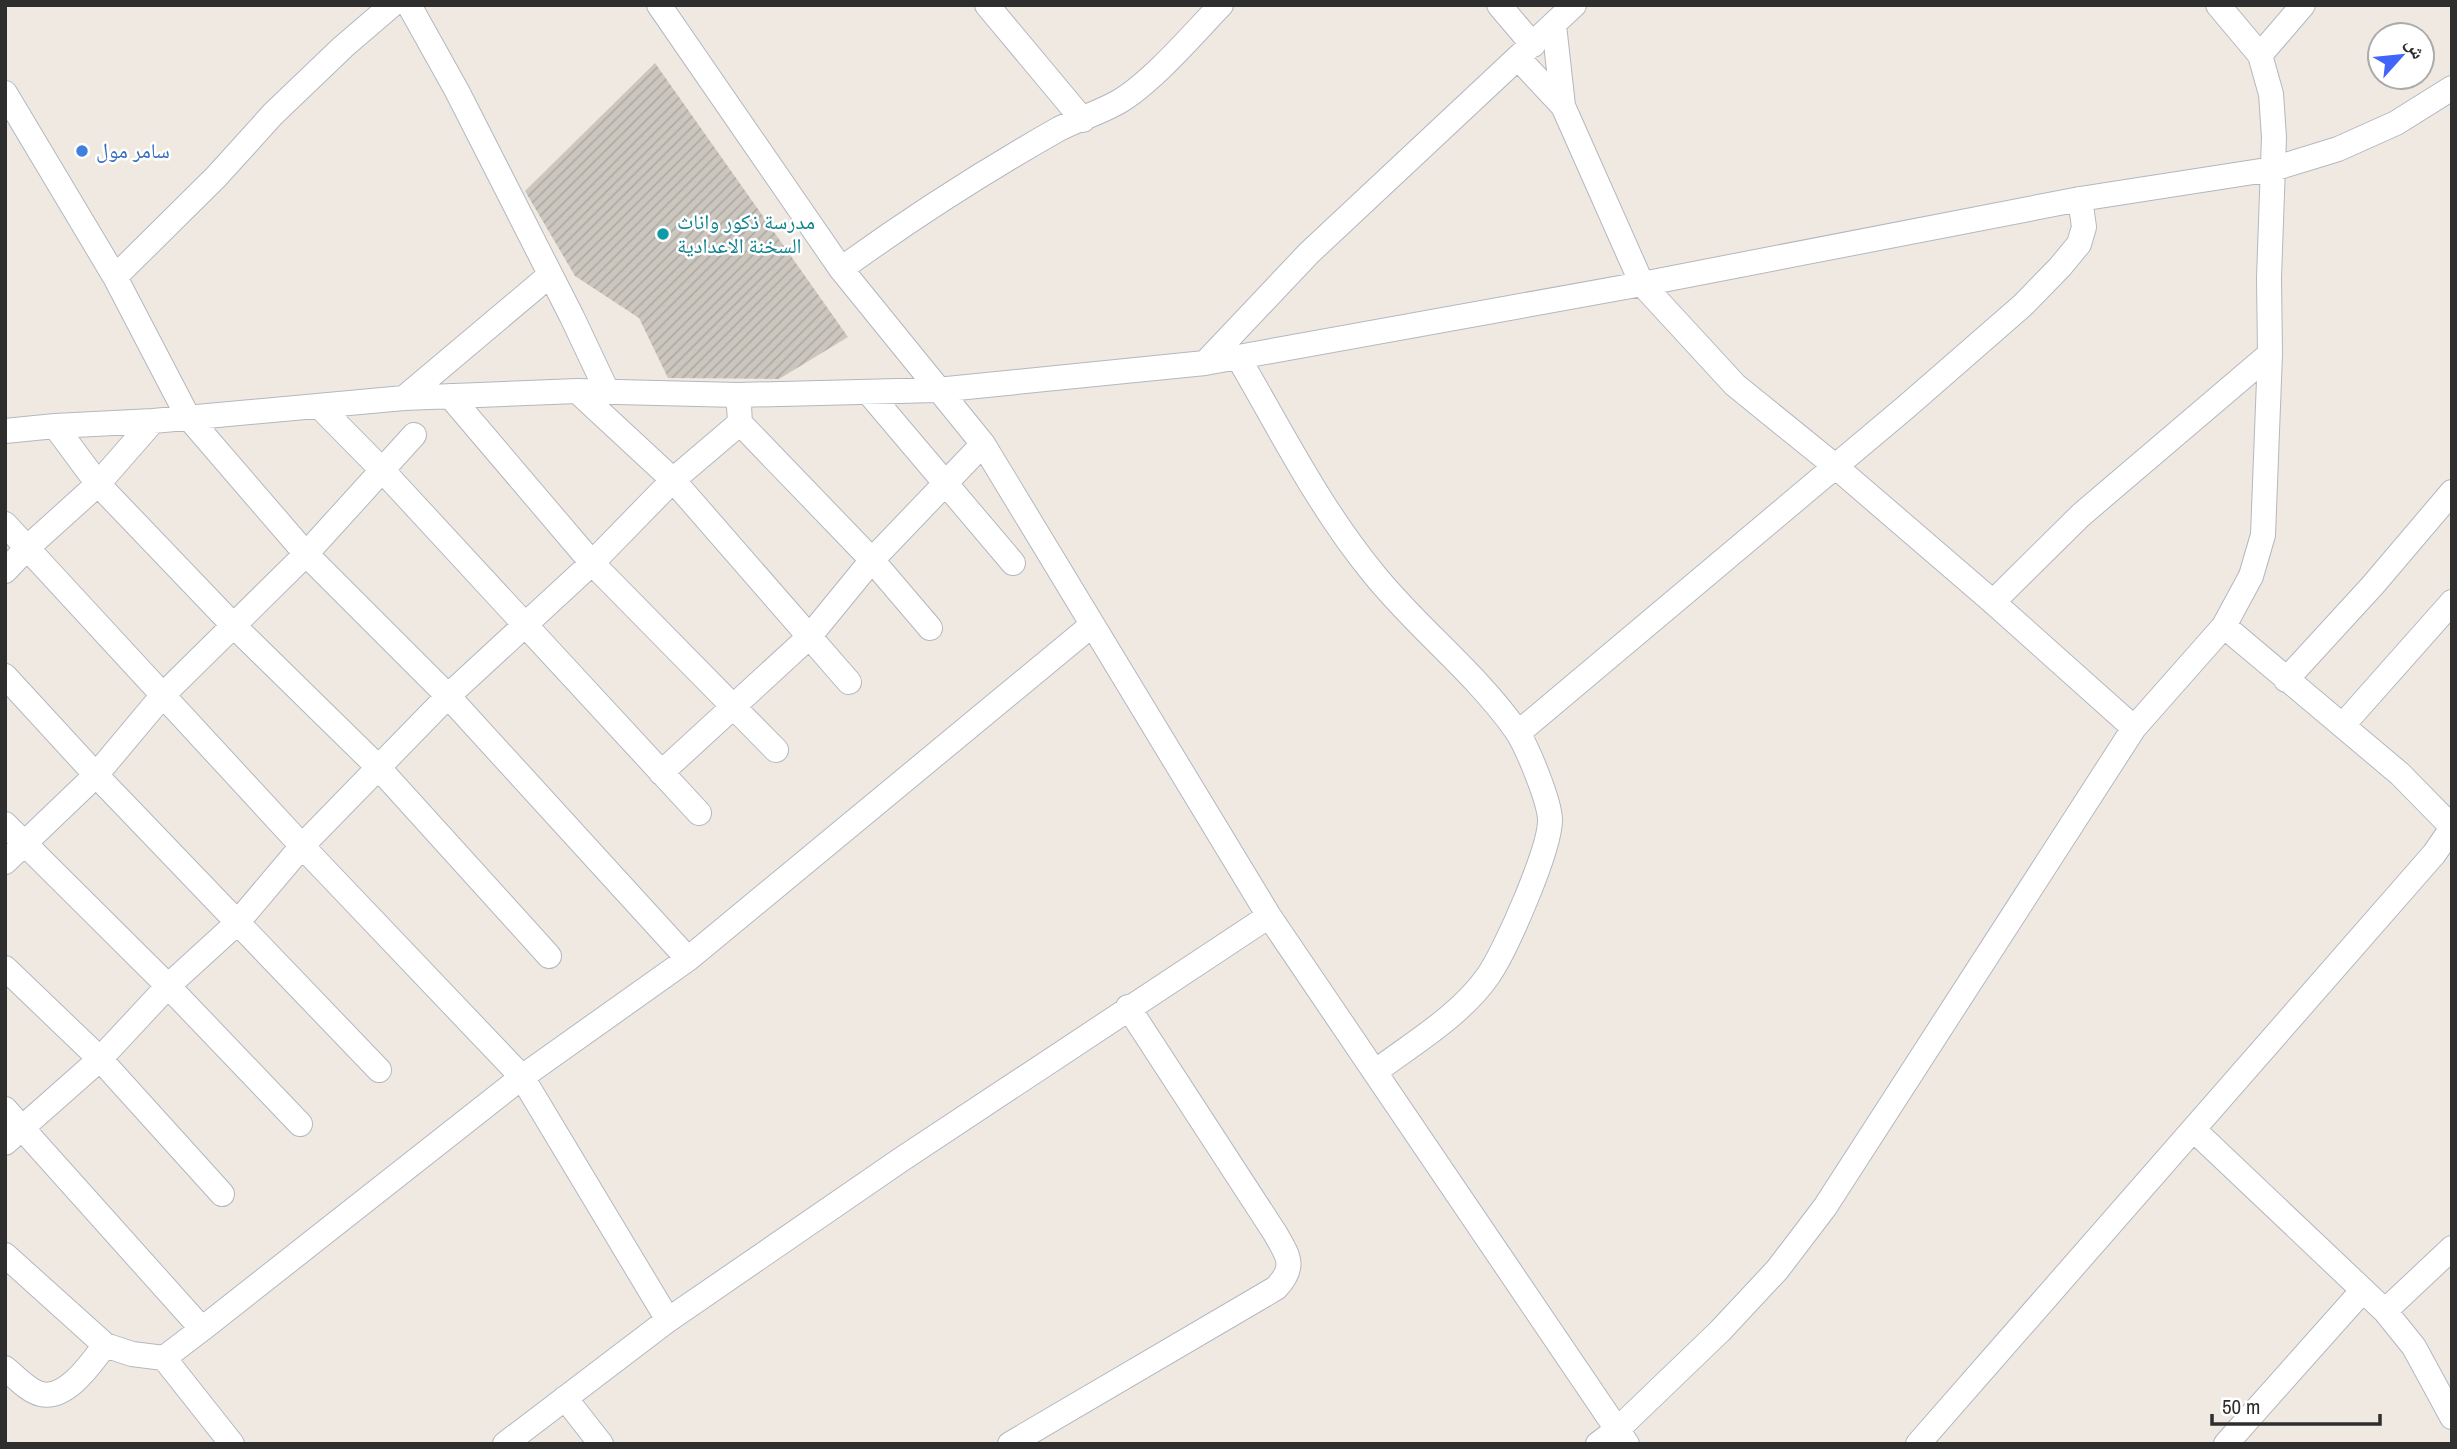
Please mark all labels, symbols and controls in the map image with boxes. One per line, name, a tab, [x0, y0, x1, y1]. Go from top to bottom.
north arrow	[2366, 21, 2436, 91]
text: ش	[2400, 33, 2432, 63]
place label: سامر مول	[96, 136, 170, 165]
marker: سامر مول	[74, 143, 90, 159]
place label: مدرسة ذكور واناث السخنة الاعدادية	[677, 207, 815, 260]
marker: مدرسة ذكور واناث السخنة الاعدادية	[655, 226, 671, 242]
scale bar	[2212, 1382, 2380, 1426]
text: 50 m	[2222, 1392, 2260, 1421]

